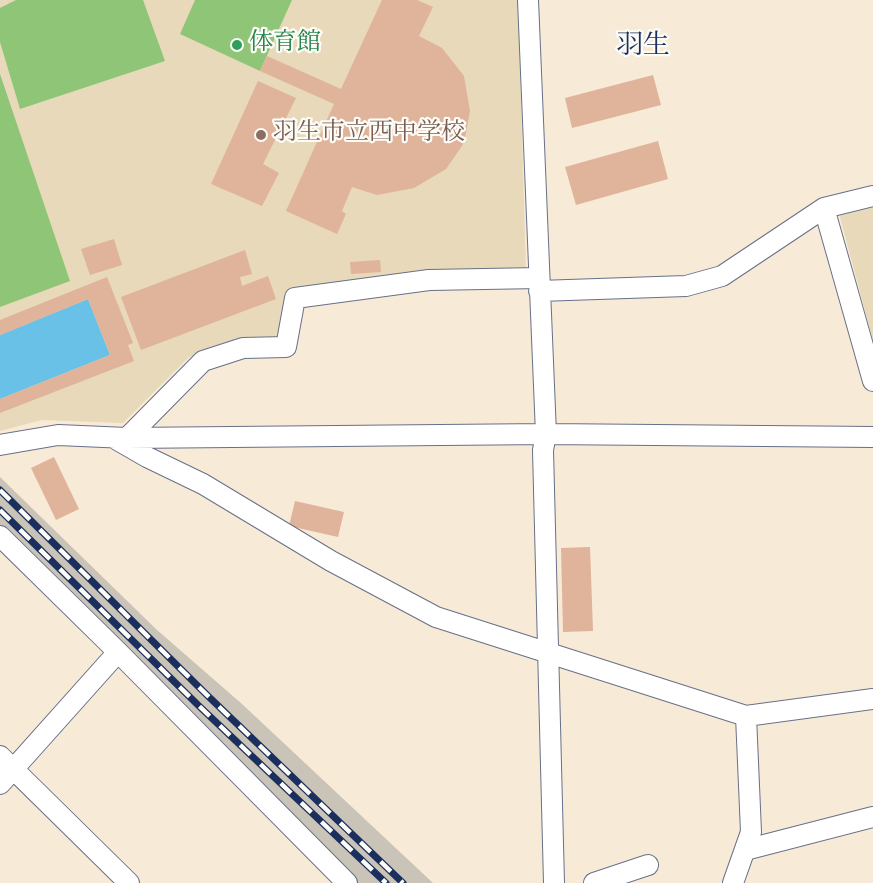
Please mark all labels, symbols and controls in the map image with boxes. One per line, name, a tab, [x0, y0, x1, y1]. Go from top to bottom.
place label: 体育館	[249, 31, 321, 59]
district label: 羽生	[616, 32, 670, 64]
marker: 体育館	[230, 38, 244, 52]
place label: 羽生市立西中学校	[273, 121, 465, 149]
marker: 羽生市立西中学校	[254, 128, 268, 142]

